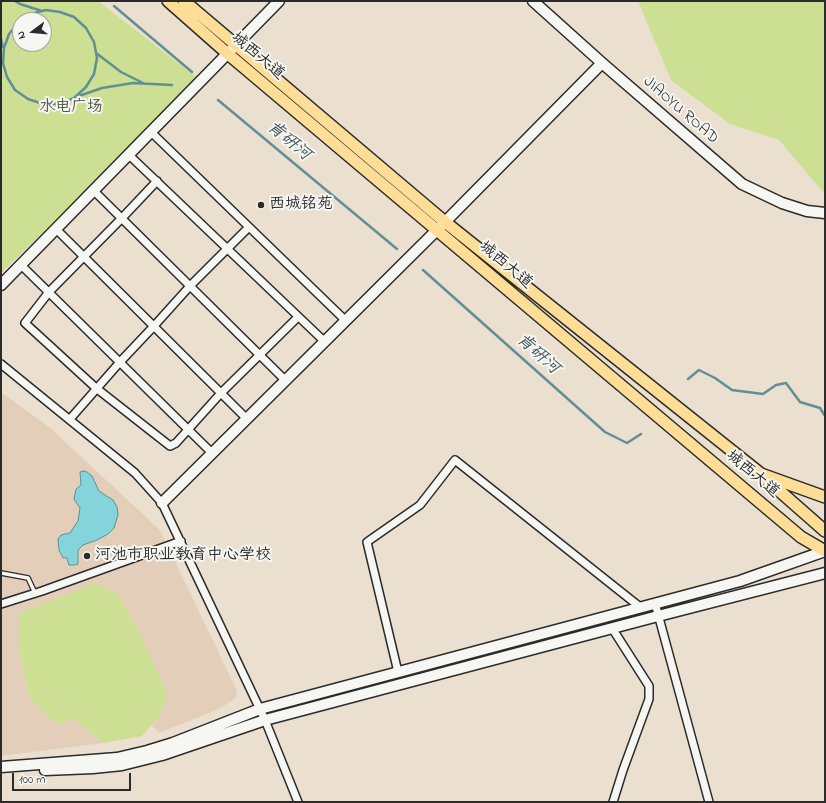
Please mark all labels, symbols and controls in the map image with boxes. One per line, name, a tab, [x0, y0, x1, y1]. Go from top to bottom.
north arrow	[12, 12, 52, 52]
text: N	[13, 29, 30, 41]
street label: 城西大道	[226, 29, 288, 85]
street label: JIAOYU ROAD	[638, 73, 722, 149]
park label: 水电广场	[39, 98, 103, 118]
water label: 肯研河	[262, 118, 314, 166]
place label: 西城铭苑	[269, 195, 333, 215]
marker: 西城铭苑	[256, 200, 266, 210]
street label: 城西大道	[474, 238, 536, 294]
water label: 肯研河	[511, 330, 563, 380]
street label: 城西大道	[721, 447, 783, 503]
place label: 河池市职业教育中心学校	[95, 546, 271, 566]
marker: 河池市职业教育中心学校	[82, 551, 92, 561]
scale bar	[14, 765, 133, 791]
text: 100 m	[19, 771, 46, 789]

